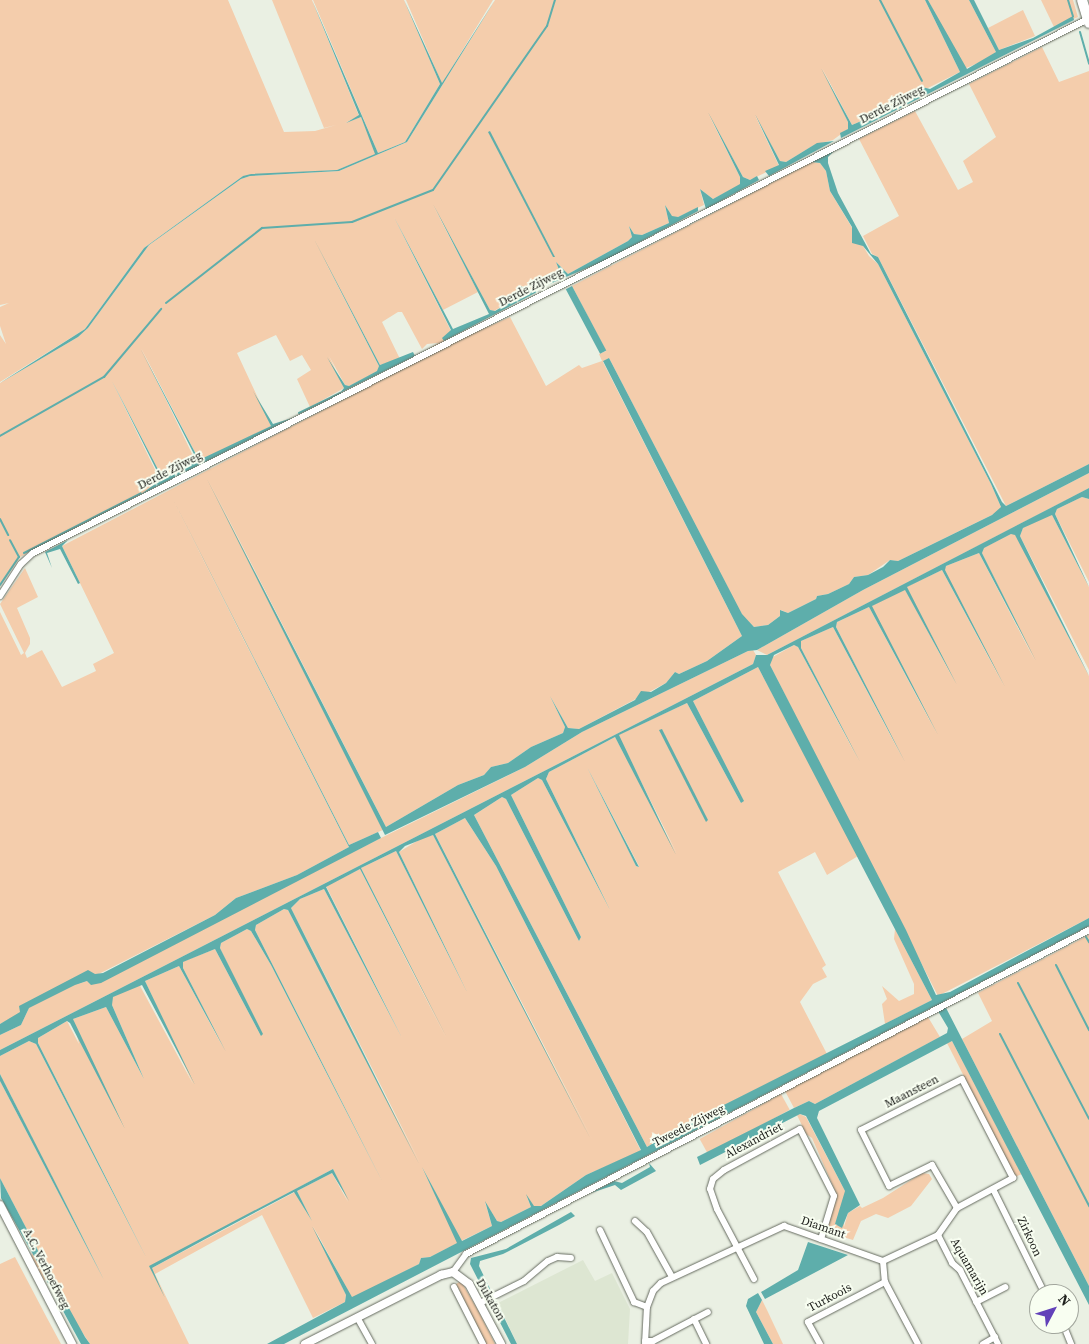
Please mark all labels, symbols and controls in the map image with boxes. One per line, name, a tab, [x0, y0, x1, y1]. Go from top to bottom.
street label: Derde Zijweg	[858, 83, 926, 127]
street label: Derde Zijweg	[497, 266, 565, 310]
street label: Derde Zijweg	[136, 449, 204, 493]
street label: Maansteen	[883, 1072, 941, 1112]
street label: Tweede Zijweg	[651, 1102, 727, 1150]
street label: Alexandriet	[723, 1120, 785, 1162]
street label: Diamant	[799, 1214, 847, 1242]
street label: Zirkoon	[1014, 1215, 1044, 1259]
street label: A.C. Verhoefweg	[19, 1226, 73, 1312]
street label: Aquamarijn	[947, 1236, 991, 1298]
street label: Dukaton	[472, 1277, 508, 1323]
street label: Turkoois	[806, 1281, 854, 1315]
north arrow	[1029, 1284, 1079, 1334]
text: N	[1054, 1290, 1076, 1310]

